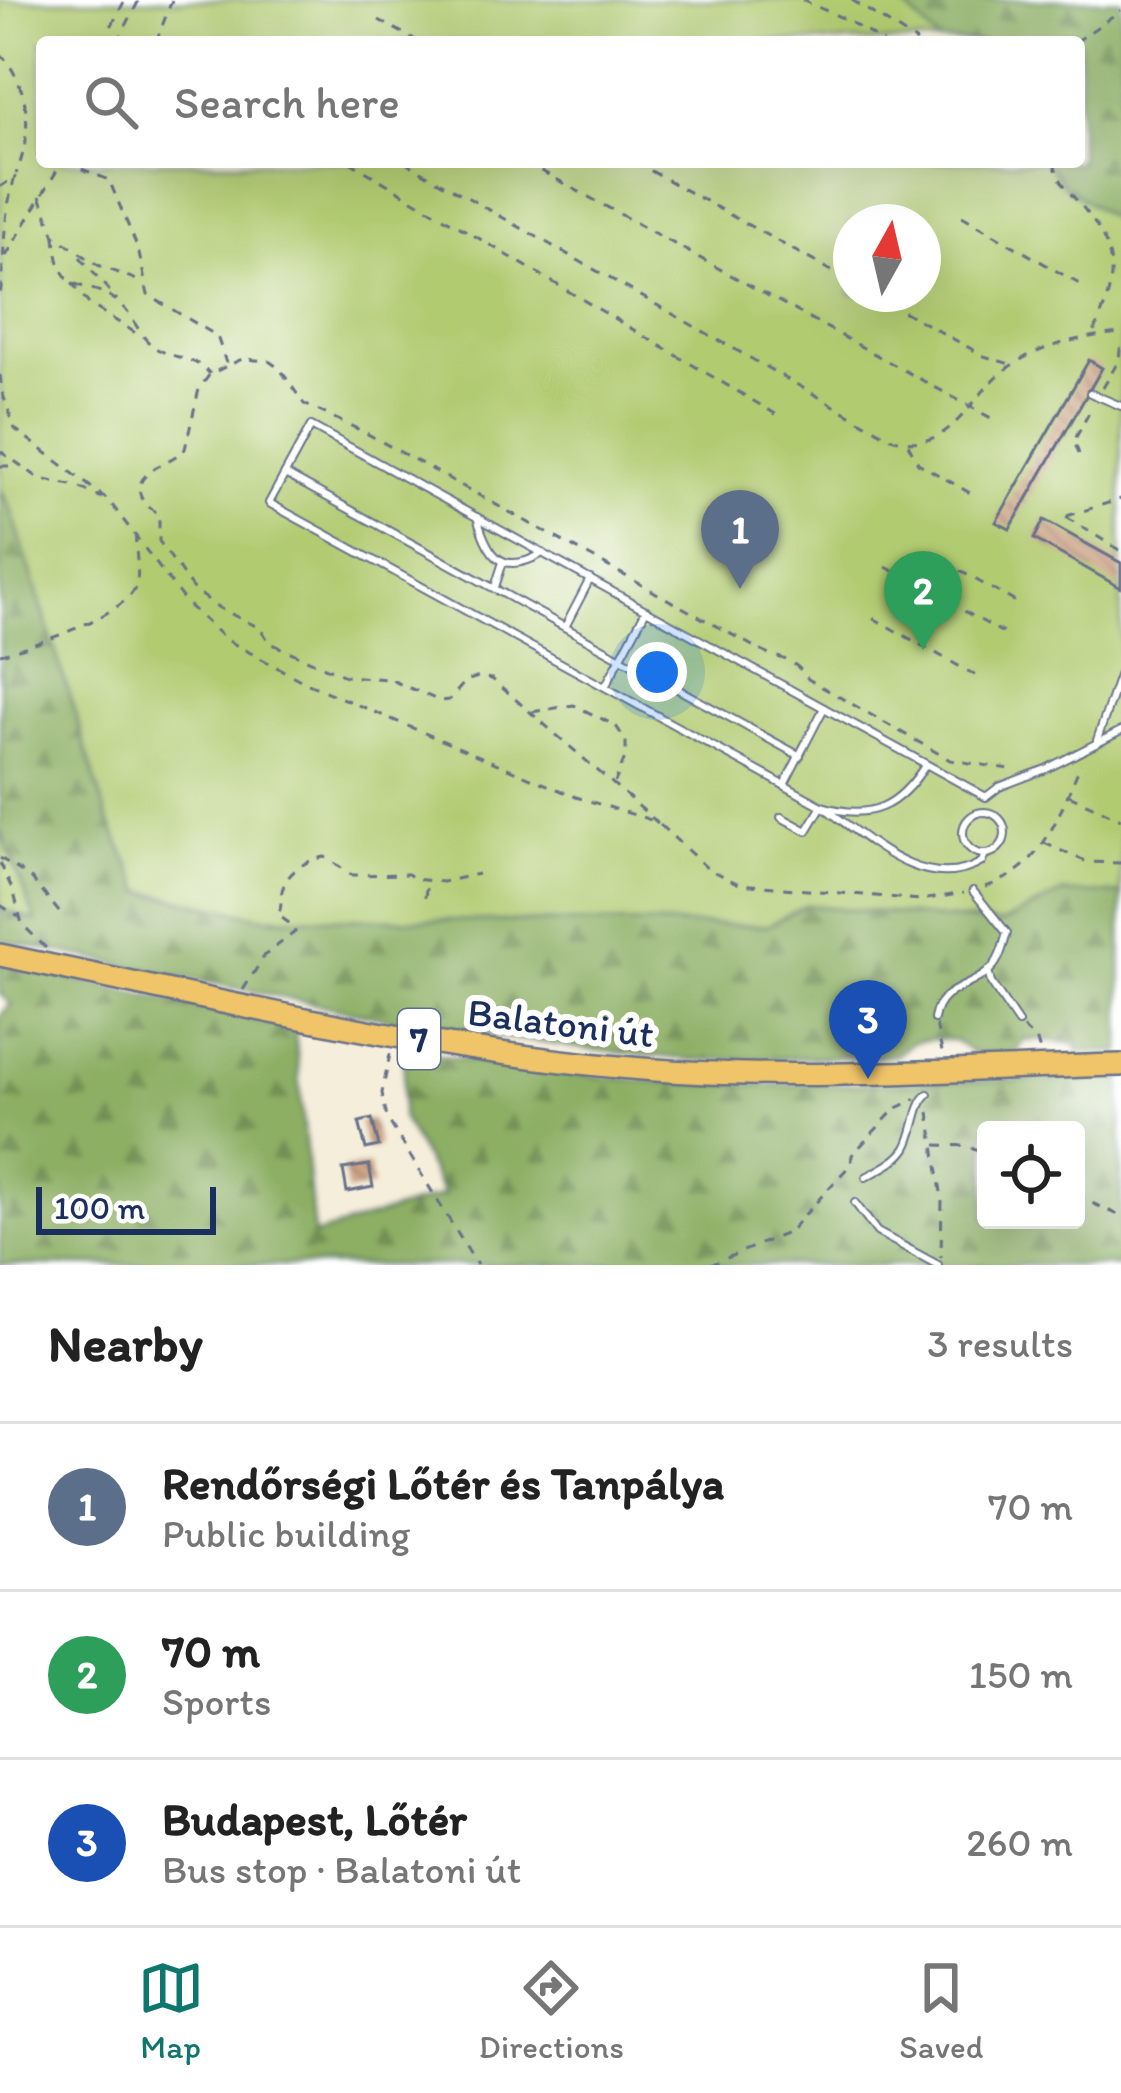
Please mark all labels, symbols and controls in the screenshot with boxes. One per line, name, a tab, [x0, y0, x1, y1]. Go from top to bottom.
search box	[36, 36, 1085, 168]
icon: search	[78, 69, 144, 135]
text: Search here	[174, 75, 400, 129]
north arrow	[833, 204, 941, 312]
pin: 1	[701, 490, 779, 589]
pin: 2	[884, 551, 962, 650]
your location	[627, 642, 687, 702]
pin: 3	[829, 980, 907, 1079]
street label: Balatoni út	[465, 988, 657, 1057]
road number: 7	[398, 1009, 440, 1069]
map controls	[977, 1121, 1085, 1229]
button: locate	[977, 1121, 1085, 1229]
scale bar	[36, 1181, 216, 1234]
text: 100 m	[54, 1188, 145, 1227]
text: Nearby	[48, 1313, 203, 1374]
text: 3 results	[927, 1320, 1073, 1367]
text: Rendőrségi Lőtér és Tanpálya	[162, 1456, 724, 1510]
text: 1	[78, 1483, 96, 1530]
text: 70 m	[988, 1483, 1073, 1530]
text: Public building	[162, 1510, 410, 1557]
text: 70 m	[162, 1624, 260, 1678]
text: 2	[77, 1651, 97, 1698]
text: 150 m	[969, 1651, 1073, 1698]
text: Sports	[162, 1678, 271, 1725]
text: Budapest, Lőtér	[162, 1792, 467, 1846]
text: 3	[76, 1819, 98, 1866]
text: 260 m	[966, 1819, 1073, 1866]
text: Bus stop · Balatoni út	[162, 1846, 522, 1893]
tab: Map	[138, 1955, 204, 2066]
tab: Directions	[479, 1955, 624, 2066]
tab: Saved	[899, 1955, 983, 2066]

